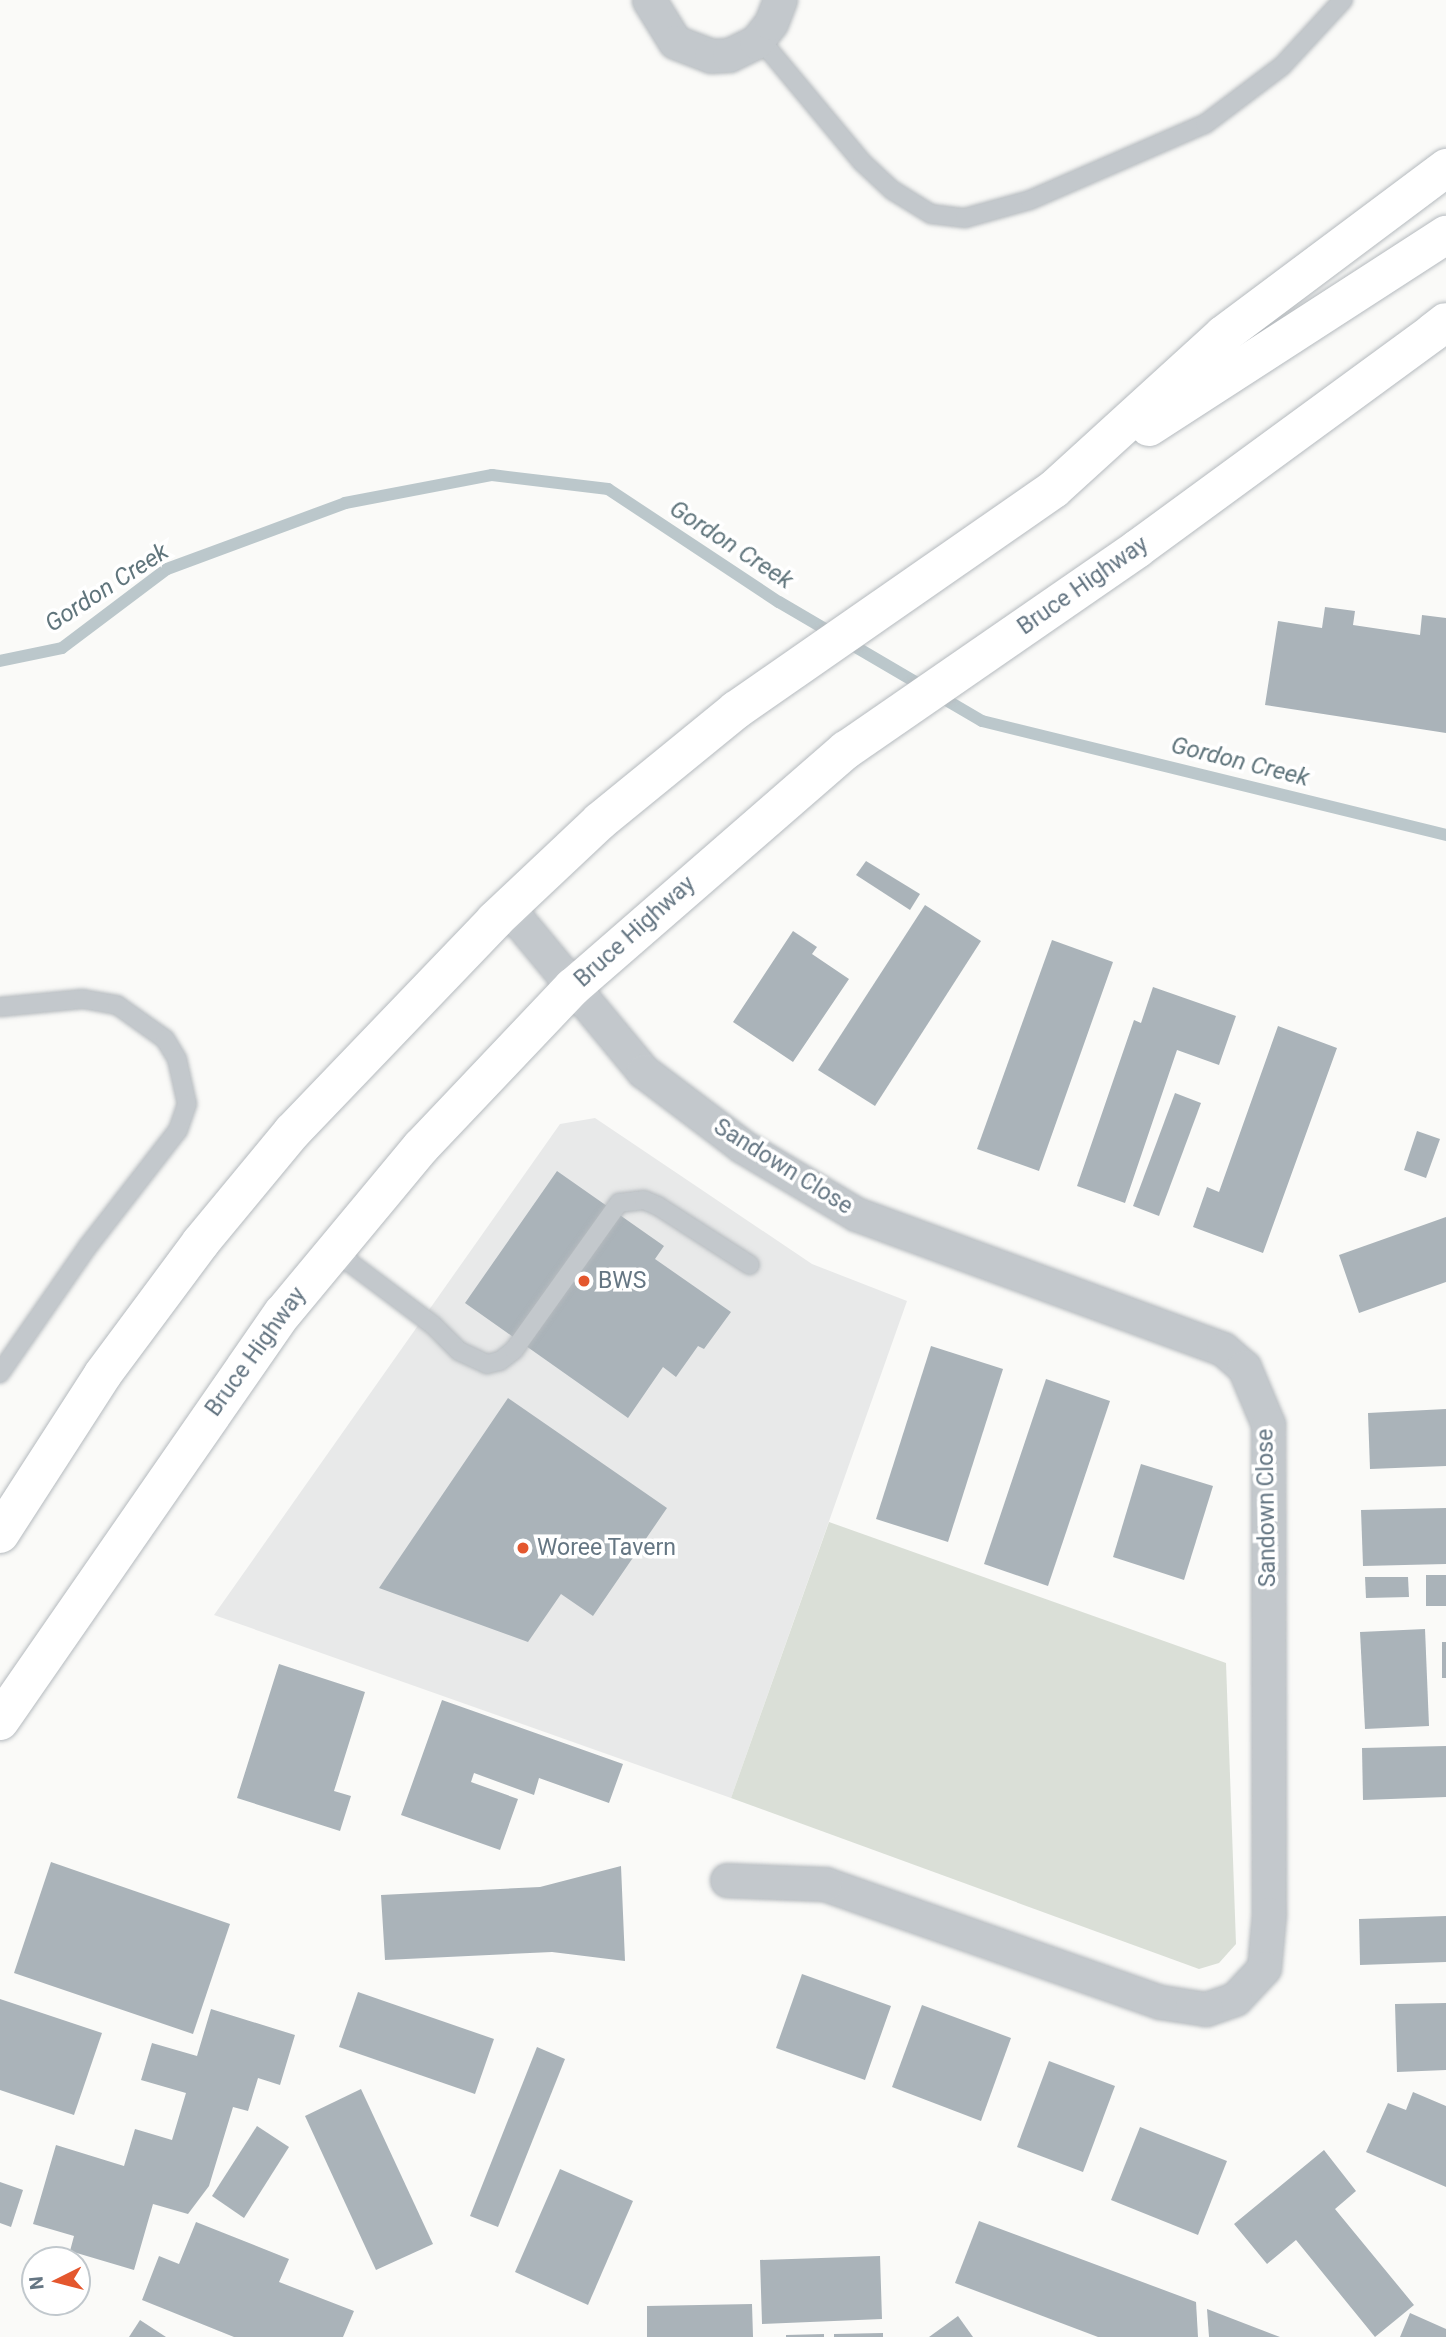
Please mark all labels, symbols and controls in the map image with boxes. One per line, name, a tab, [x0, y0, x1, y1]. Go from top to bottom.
water label: Gordon Creek	[664, 494, 798, 596]
street label: Bruce Highway	[1012, 531, 1154, 641]
water label: Gordon Creek	[40, 537, 174, 639]
water label: Gordon Creek	[1168, 731, 1312, 793]
street label: Bruce Highway	[569, 871, 701, 993]
street label: Sandown Close	[709, 1113, 857, 1221]
place label: BWS	[598, 1267, 646, 1295]
marker: BWS	[576, 1273, 592, 1289]
street label: Bruce Highway	[200, 1282, 312, 1422]
street label: Sandown Close	[1252, 1429, 1282, 1587]
place label: Woree Tavern	[537, 1534, 676, 1562]
marker: Woree Tavern	[515, 1540, 531, 1556]
north arrow	[21, 2246, 91, 2316]
text: N	[24, 2275, 49, 2291]

